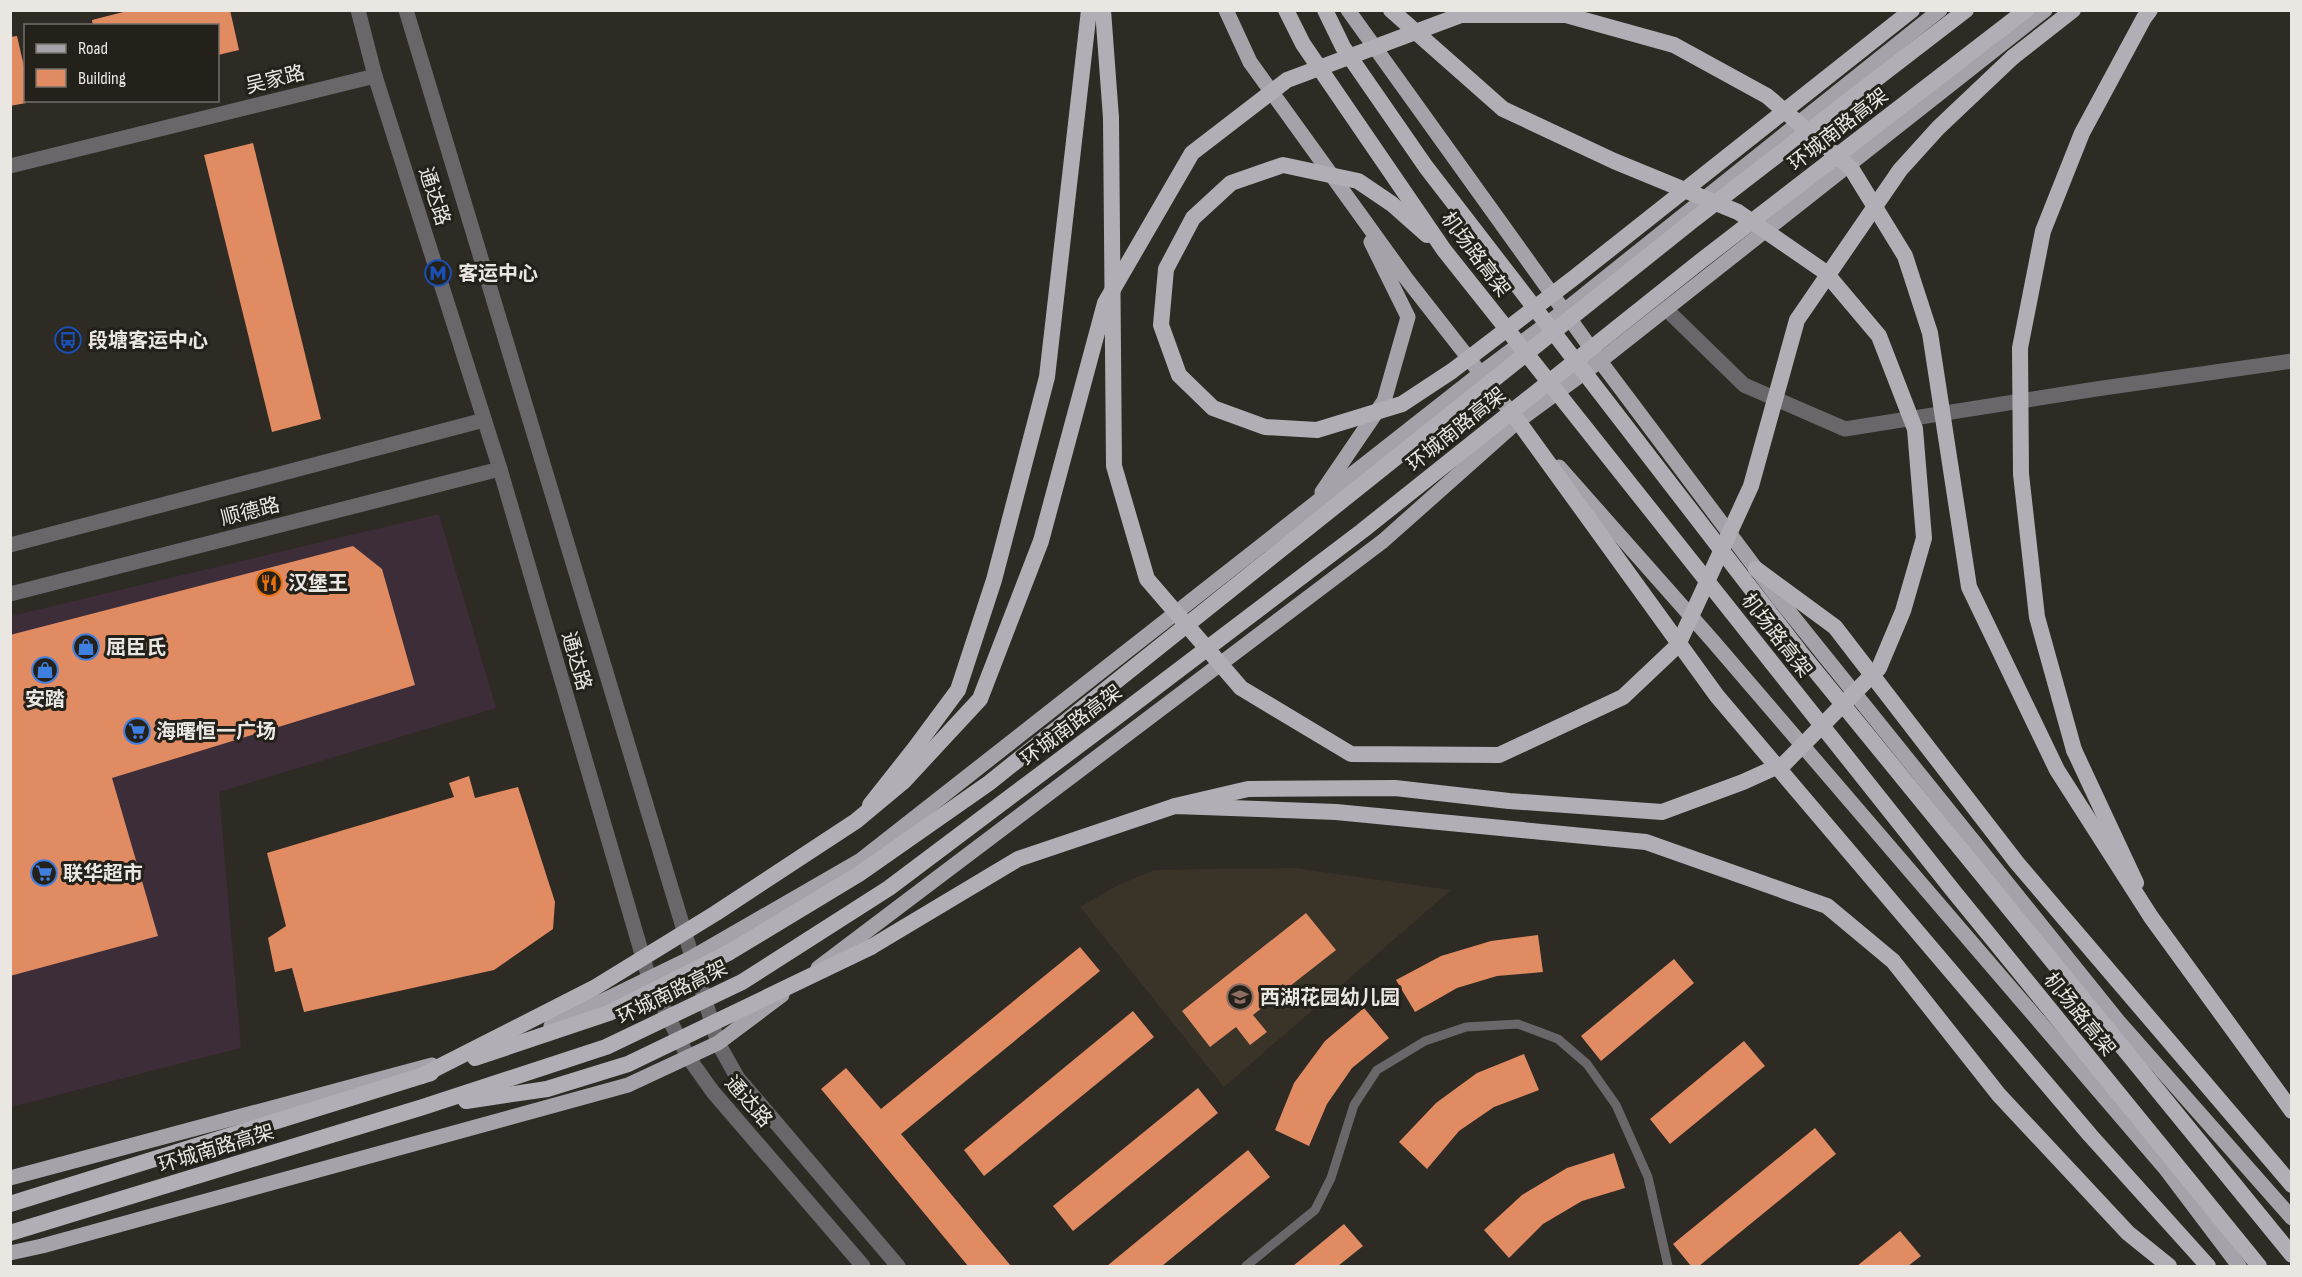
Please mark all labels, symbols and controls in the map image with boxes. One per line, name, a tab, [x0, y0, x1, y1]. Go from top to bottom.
legend	[24, 24, 219, 102]
text: Road	[78, 38, 108, 59]
street label: 吴家路	[243, 61, 307, 99]
text: Building	[78, 68, 126, 89]
street label: 环城南路高架	[1784, 83, 1893, 176]
street label: 通达路	[413, 164, 455, 229]
street label: 机场路高架	[1436, 207, 1515, 302]
metro station icon: 客运中心	[423, 258, 453, 288]
place label: 客运中心	[458, 262, 538, 286]
bus stop icon: 段塘客运中心	[53, 325, 83, 355]
place label: 段塘客运中心	[88, 329, 208, 353]
street label: 环城南路高架	[1402, 383, 1511, 477]
street label: 顺德路	[218, 493, 282, 531]
restaurant icon: 汉堡王	[254, 568, 284, 598]
place label: 汉堡王	[288, 572, 348, 596]
street label: 机场路高架	[1736, 589, 1816, 682]
street label: 通达路	[556, 629, 596, 693]
shop icon: 屈臣氏	[71, 632, 101, 662]
place label: 屈臣氏	[106, 636, 166, 660]
shop icon: 安踏	[30, 655, 60, 685]
street label: 环城南路高架	[1016, 680, 1127, 771]
place label: 安踏	[25, 688, 65, 712]
supermarket icon: 海曙恒一广场	[122, 716, 152, 746]
place label: 海曙恒一广场	[156, 720, 276, 744]
supermarket icon: 联华超市	[29, 858, 59, 888]
place label: 联华超市	[63, 862, 143, 886]
street label: 环城南路高架	[613, 956, 732, 1030]
street label: 机场路高架	[2038, 968, 2120, 1061]
school or university icon: 西湖花园幼儿园	[1225, 982, 1255, 1012]
place label: 西湖花园幼儿园	[1260, 986, 1400, 1010]
street label: 通达路	[720, 1071, 777, 1132]
street label: 环城南路高架	[155, 1120, 277, 1178]

